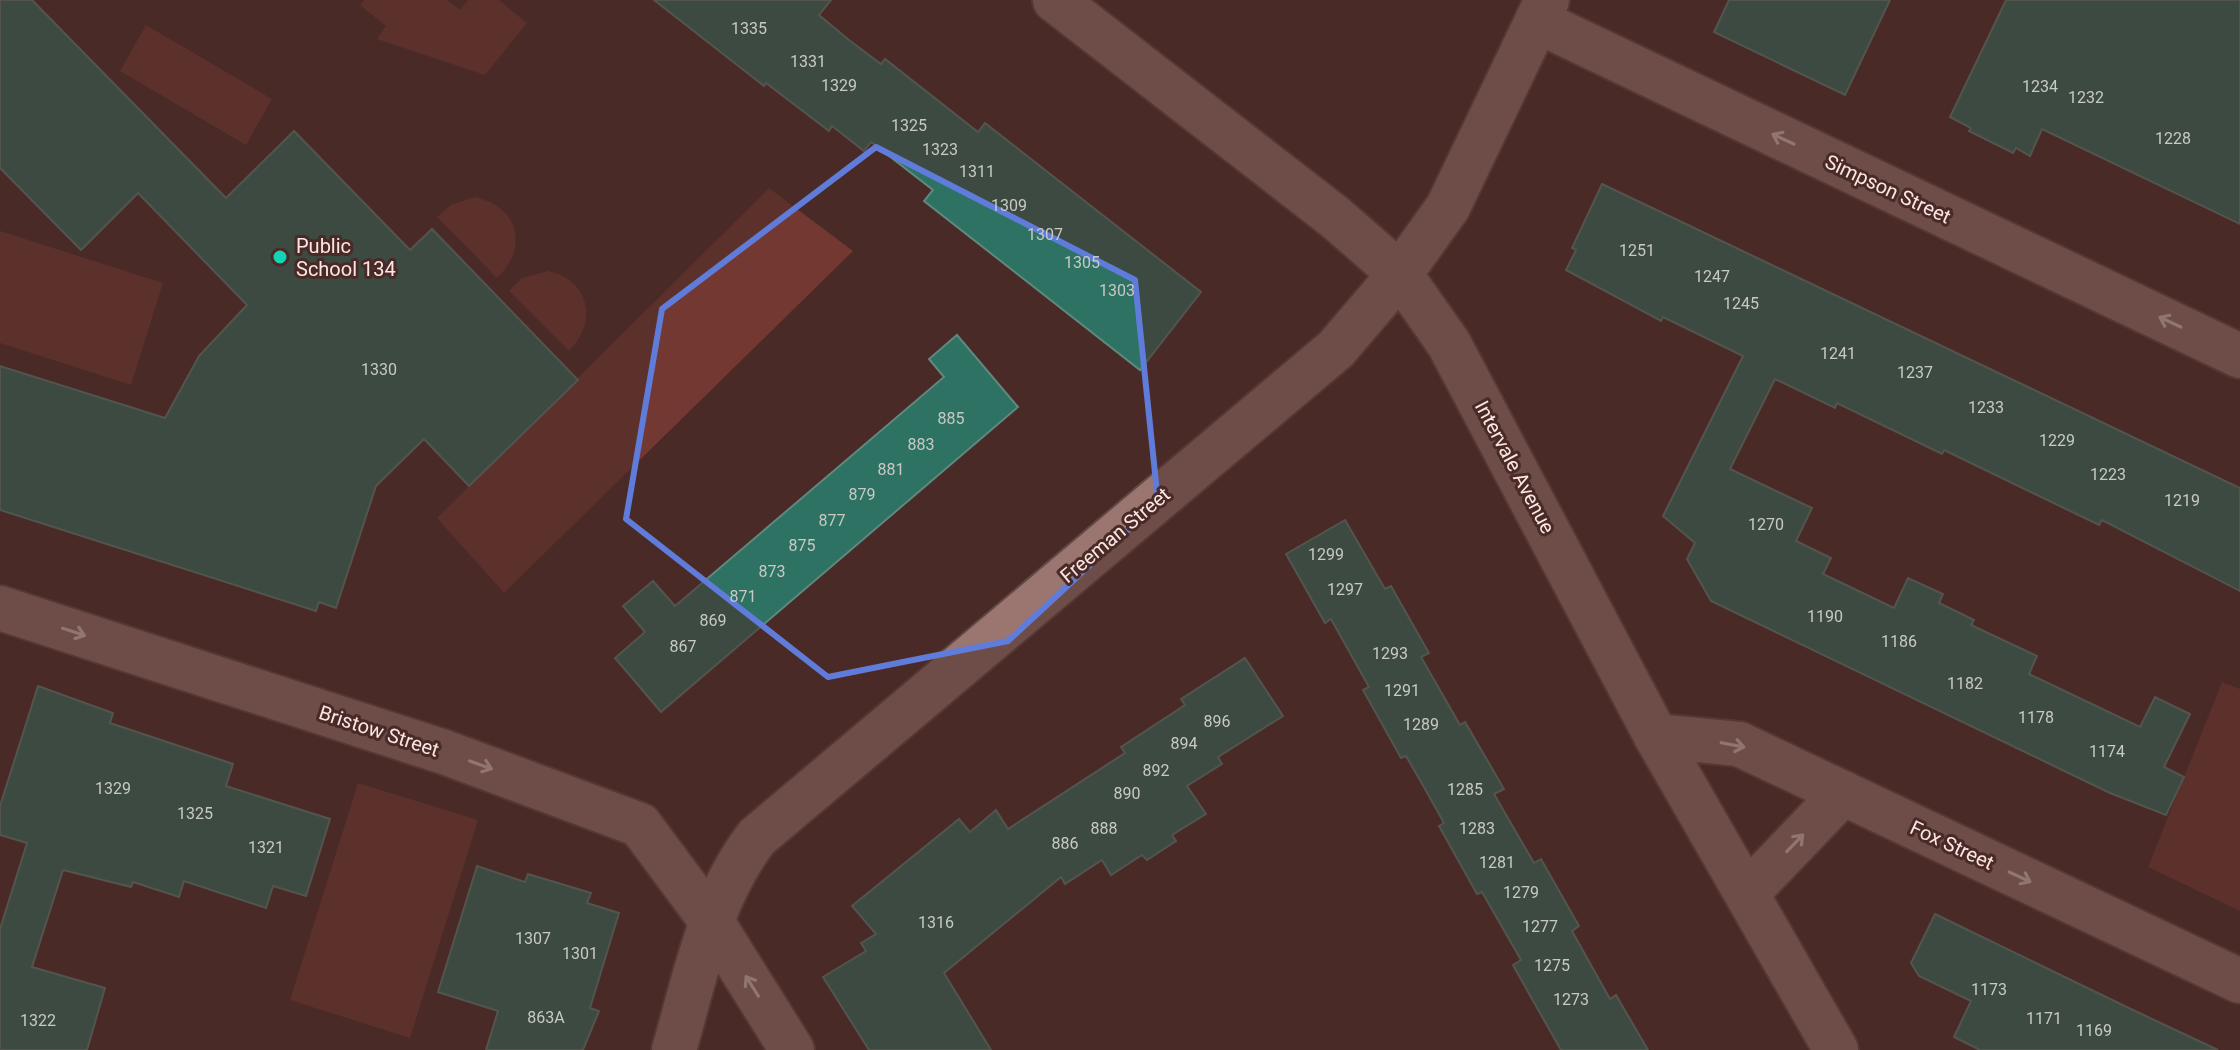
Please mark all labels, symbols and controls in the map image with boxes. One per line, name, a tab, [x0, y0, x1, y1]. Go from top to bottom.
house number: 1335	[731, 19, 767, 38]
house number: 1331	[790, 52, 826, 71]
house number: 1329	[821, 76, 857, 95]
house number: 1234	[2022, 77, 2058, 96]
house number: 1232	[2068, 88, 2104, 107]
house number: 1325	[891, 116, 927, 135]
house number: 1228	[2155, 129, 2191, 148]
one-way arrow	[1771, 131, 1795, 146]
house number: 1323	[922, 140, 958, 159]
street label: Simpson Street	[1821, 149, 1955, 229]
house number: 1311	[959, 162, 995, 181]
house number: 1309	[991, 196, 1027, 215]
house number: 1307	[1027, 225, 1063, 244]
place label: Public School 134	[296, 234, 396, 281]
house number: 1251	[1619, 241, 1655, 260]
marker: Public School 134	[271, 248, 289, 266]
house number: 1305	[1064, 253, 1100, 272]
house number: 1247	[1694, 267, 1730, 286]
house number: 1303	[1099, 281, 1135, 300]
house number: 1245	[1723, 294, 1759, 313]
one-way arrow	[2158, 314, 2182, 329]
house number: 1241	[1820, 344, 1856, 363]
house number: 1330	[361, 360, 397, 379]
house number: 1237	[1897, 363, 1933, 382]
street label: Intervale Avenue	[1470, 397, 1560, 537]
house number: 1233	[1968, 398, 2004, 417]
house number: 885	[938, 409, 964, 428]
house number: 1229	[2039, 431, 2075, 450]
house number: 883	[908, 435, 934, 454]
house number: 881	[878, 460, 904, 479]
house number: 1223	[2090, 465, 2126, 484]
street label: Freeman Street	[1055, 482, 1175, 588]
house number: 879	[849, 485, 875, 504]
house number: 1219	[2164, 491, 2200, 510]
house number: 877	[819, 511, 845, 530]
house number: 1270	[1748, 515, 1784, 534]
house number: 875	[789, 536, 815, 555]
house number: 1299	[1308, 545, 1344, 564]
house number: 873	[759, 562, 785, 581]
house number: 1297	[1327, 580, 1363, 599]
house number: 871	[730, 587, 756, 606]
house number: 1190	[1807, 607, 1843, 626]
house number: 869	[700, 611, 726, 630]
one-way arrow	[62, 625, 87, 640]
house number: 1186	[1881, 632, 1917, 651]
house number: 867	[670, 637, 696, 656]
house number: 1293	[1372, 644, 1408, 663]
house number: 1182	[1947, 674, 1983, 693]
house number: 1291	[1384, 681, 1420, 700]
street label: Bristow Street	[316, 700, 442, 762]
house number: 1178	[2018, 708, 2054, 727]
house number: 896	[1204, 712, 1230, 731]
house number: 1289	[1403, 715, 1439, 734]
house number: 894	[1171, 734, 1197, 753]
one-way arrow	[1720, 738, 1746, 753]
house number: 1174	[2089, 742, 2125, 761]
one-way arrow	[468, 759, 493, 773]
house number: 892	[1143, 761, 1169, 780]
house number: 1329	[95, 779, 131, 798]
house number: 1285	[1447, 780, 1483, 799]
house number: 890	[1114, 784, 1140, 803]
house number: 1325	[177, 804, 213, 823]
street label: Fox Street	[1906, 815, 1998, 875]
house number: 888	[1091, 819, 1117, 838]
house number: 1283	[1459, 819, 1495, 838]
one-way arrow	[1786, 833, 1805, 853]
house number: 886	[1052, 834, 1078, 853]
house number: 1321	[248, 838, 284, 857]
house number: 1281	[1479, 853, 1515, 872]
one-way arrow	[2007, 870, 2031, 885]
house number: 1279	[1503, 883, 1539, 902]
house number: 1316	[918, 913, 954, 932]
house number: 1277	[1522, 917, 1558, 936]
house number: 1307	[515, 929, 551, 948]
house number: 1301	[562, 944, 598, 963]
house number: 1275	[1534, 956, 1570, 975]
one-way arrow	[743, 975, 759, 998]
house number: 1173	[1971, 980, 2007, 999]
house number: 1273	[1553, 990, 1589, 1009]
house number: 863A	[527, 1008, 565, 1027]
house number: 1171	[2026, 1009, 2062, 1028]
house number: 1322	[20, 1011, 56, 1030]
house number: 1169	[2076, 1021, 2112, 1040]

